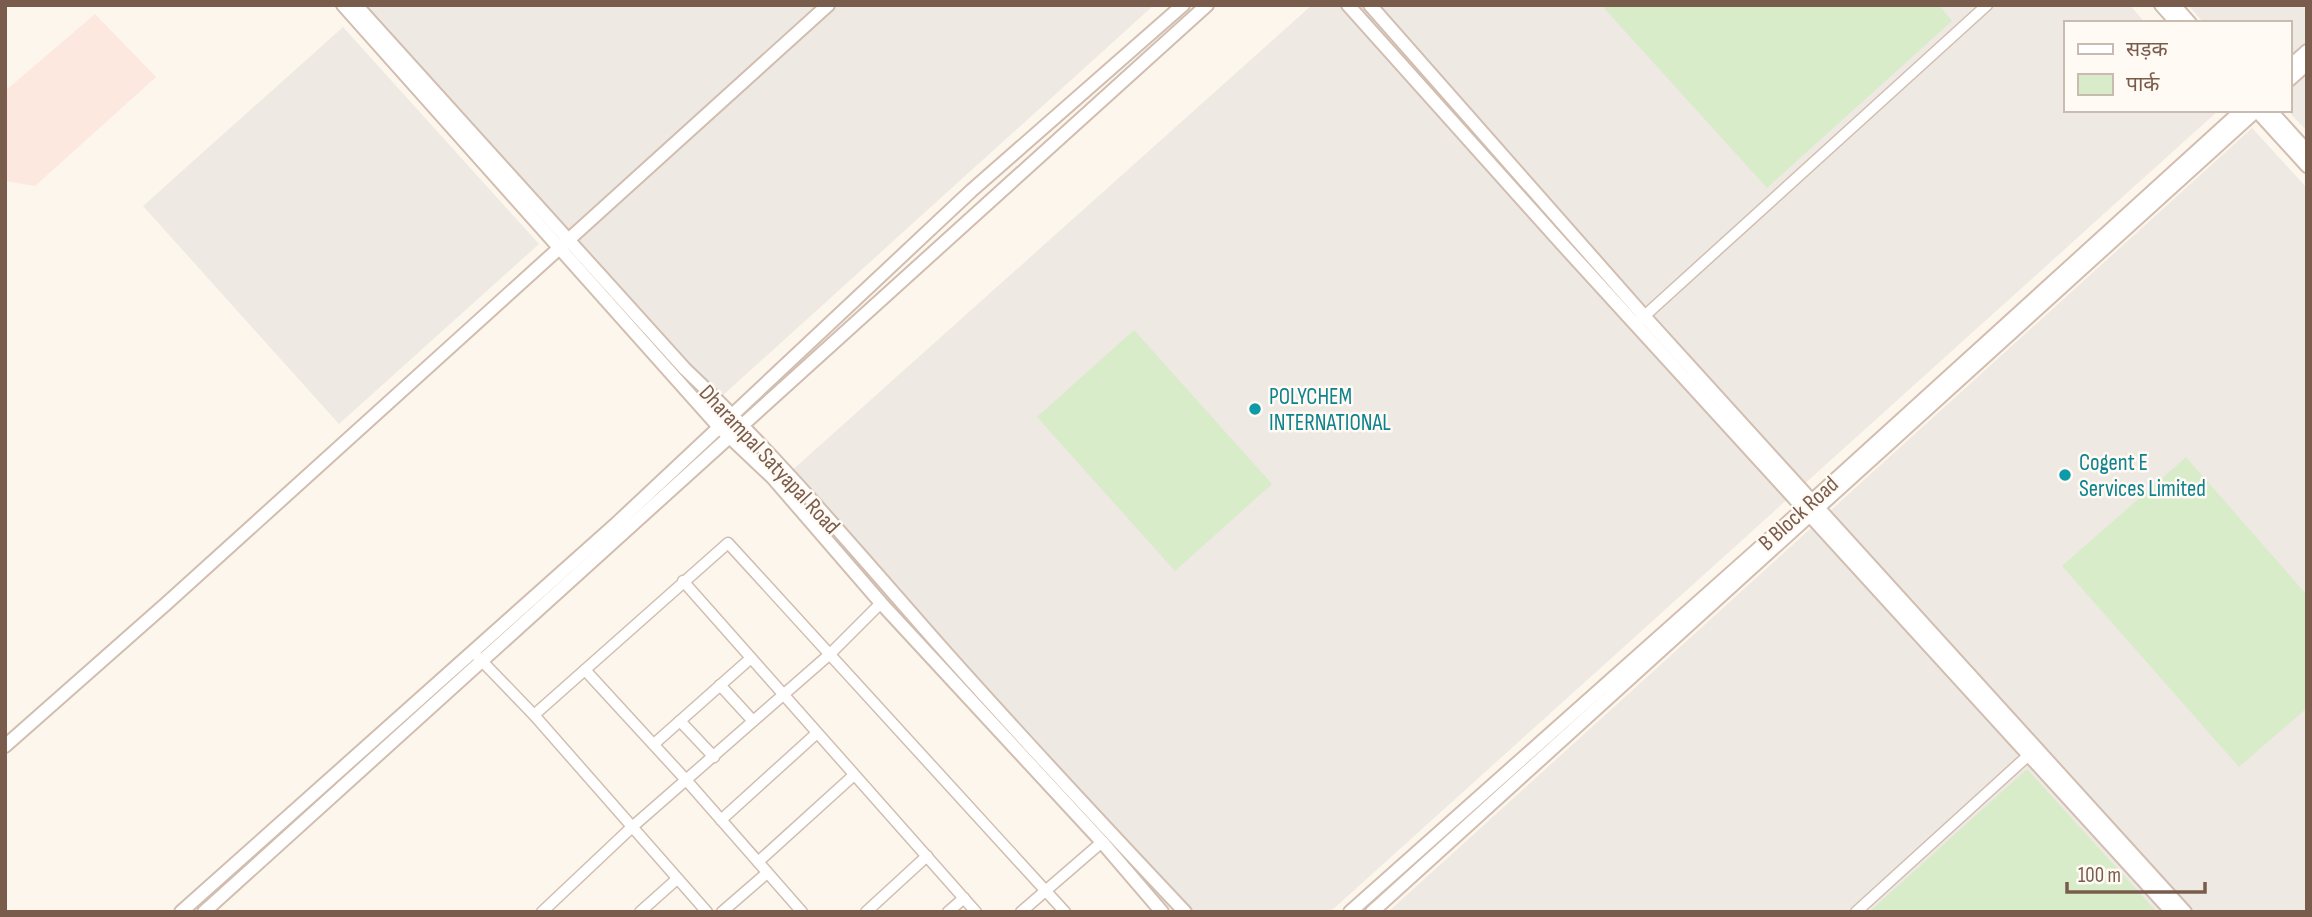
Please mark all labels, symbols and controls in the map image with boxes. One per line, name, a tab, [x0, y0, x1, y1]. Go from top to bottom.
legend	[2064, 21, 2291, 112]
text: सड़क	[2126, 37, 2168, 62]
text: पार्क	[2126, 72, 2160, 97]
street label: Dharampal Satyapal Road	[693, 379, 846, 540]
place label: POLYCHEM INTERNATIONAL	[1269, 383, 1391, 437]
marker: POLYCHEM INTERNATIONAL	[1247, 401, 1263, 417]
place label: Cogent E Services Limited	[2079, 449, 2206, 503]
marker: Cogent E Services Limited	[2057, 467, 2073, 483]
street label: B Block Road	[1753, 471, 1844, 557]
scale bar	[2067, 850, 2205, 894]
text: 100 m	[2078, 863, 2121, 888]

